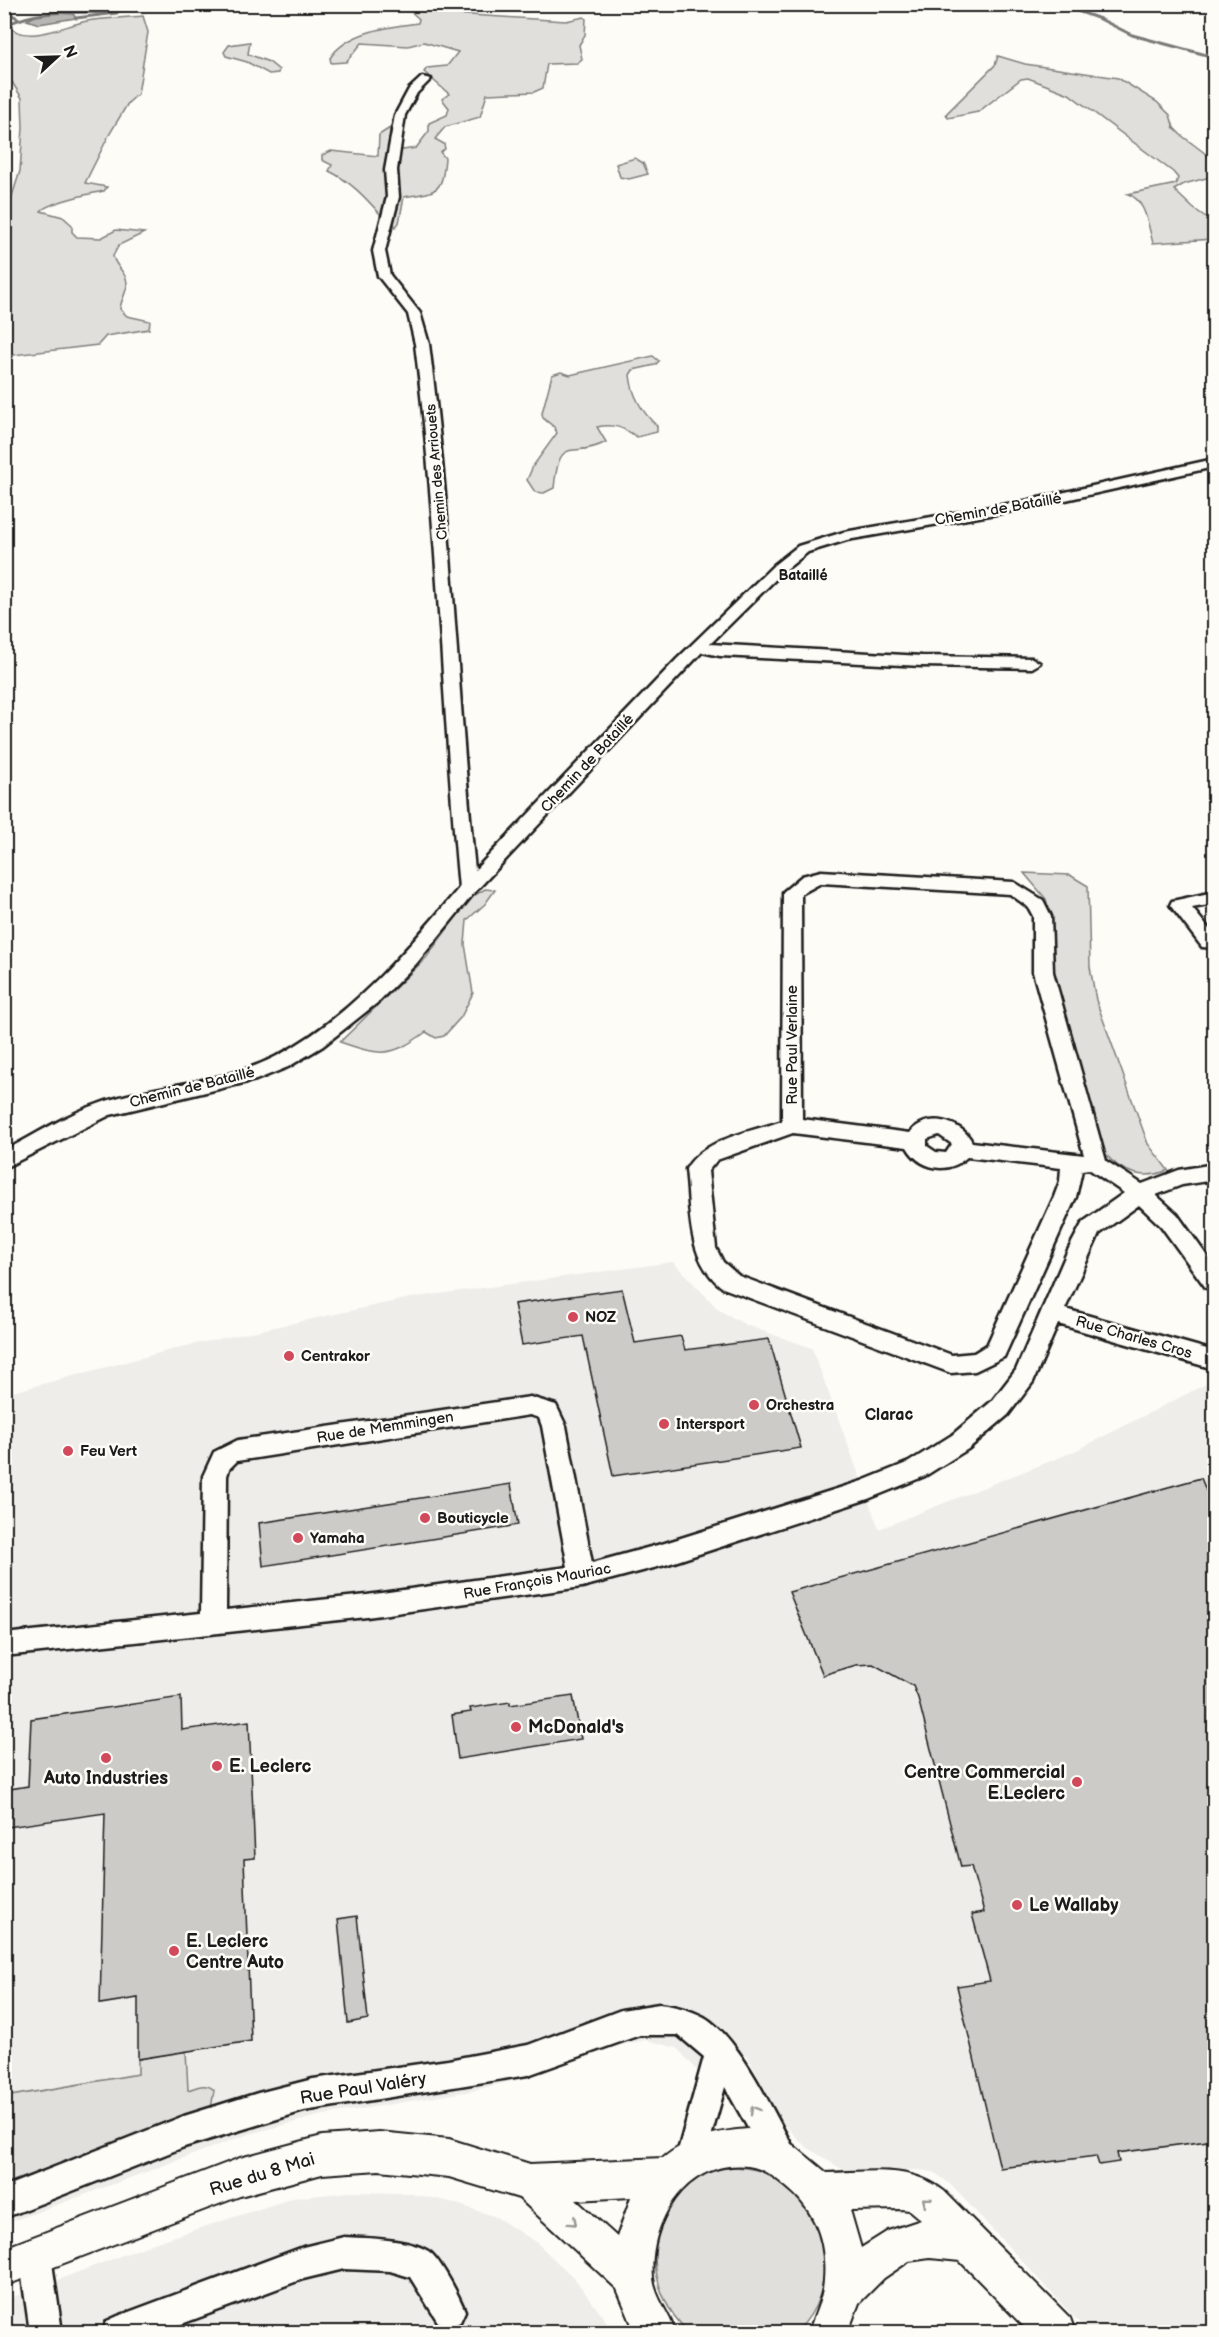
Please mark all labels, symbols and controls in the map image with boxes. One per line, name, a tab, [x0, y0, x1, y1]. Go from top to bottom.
north arrow	[27, 27, 87, 87]
text: N	[58, 43, 81, 61]
street label: Chemin des Arriouets	[422, 403, 451, 541]
street label: Chemin de Bataillé	[933, 489, 1063, 530]
district label: Bataillé	[778, 567, 828, 584]
street label: Chemin de Bataillé	[537, 710, 638, 817]
street label: Rue Paul Verlaine	[783, 985, 802, 1105]
street label: Chemin de Bataillé	[128, 1063, 257, 1112]
place label: NOZ	[585, 1308, 617, 1327]
marker: NOZ	[566, 1310, 580, 1324]
street label: Rue Charles Cros	[1073, 1312, 1195, 1363]
place label: Centrakor	[301, 1347, 371, 1366]
marker: Centrakor	[282, 1349, 296, 1363]
place label: Orchestra	[766, 1396, 834, 1415]
marker: Orchestra	[747, 1398, 761, 1412]
district label: Clarac	[865, 1406, 913, 1425]
street label: Rue de Memmingen	[315, 1407, 455, 1448]
place label: Intersport	[676, 1415, 745, 1434]
marker: Intersport	[657, 1417, 671, 1431]
place label: Feu Vert	[80, 1442, 137, 1461]
marker: Feu Vert	[61, 1444, 75, 1458]
place label: Bouticycle	[437, 1509, 509, 1528]
marker: Bouticycle	[418, 1511, 432, 1525]
place label: Yamaha	[310, 1529, 365, 1548]
marker: Yamaha	[291, 1531, 305, 1545]
street label: Rue François Mauriac	[462, 1559, 612, 1604]
place label: McDonald's	[528, 1717, 624, 1738]
marker: McDonald's	[509, 1720, 523, 1734]
marker: Auto Industries	[99, 1751, 113, 1765]
place label: E. Leclerc	[229, 1756, 311, 1777]
marker: E. Leclerc	[210, 1759, 224, 1773]
place label: Centre Commercial E.Leclerc	[904, 1762, 1065, 1804]
place label: Auto Industries	[43, 1768, 168, 1789]
marker: Centre Commercial E.Leclerc	[1070, 1775, 1084, 1789]
place label: Le Wallaby	[1029, 1895, 1119, 1916]
marker: Le Wallaby	[1010, 1898, 1024, 1912]
place label: E. Leclerc Centre Auto	[186, 1931, 284, 1973]
marker: E. Leclerc Centre Auto	[167, 1944, 181, 1958]
street label: Rue Paul Valéry	[298, 2068, 429, 2109]
one-way arrow	[750, 2106, 761, 2116]
street label: Rue du 8 Mai	[207, 2149, 317, 2200]
one-way arrow	[922, 2197, 933, 2208]
one-way arrow	[566, 2215, 577, 2226]

